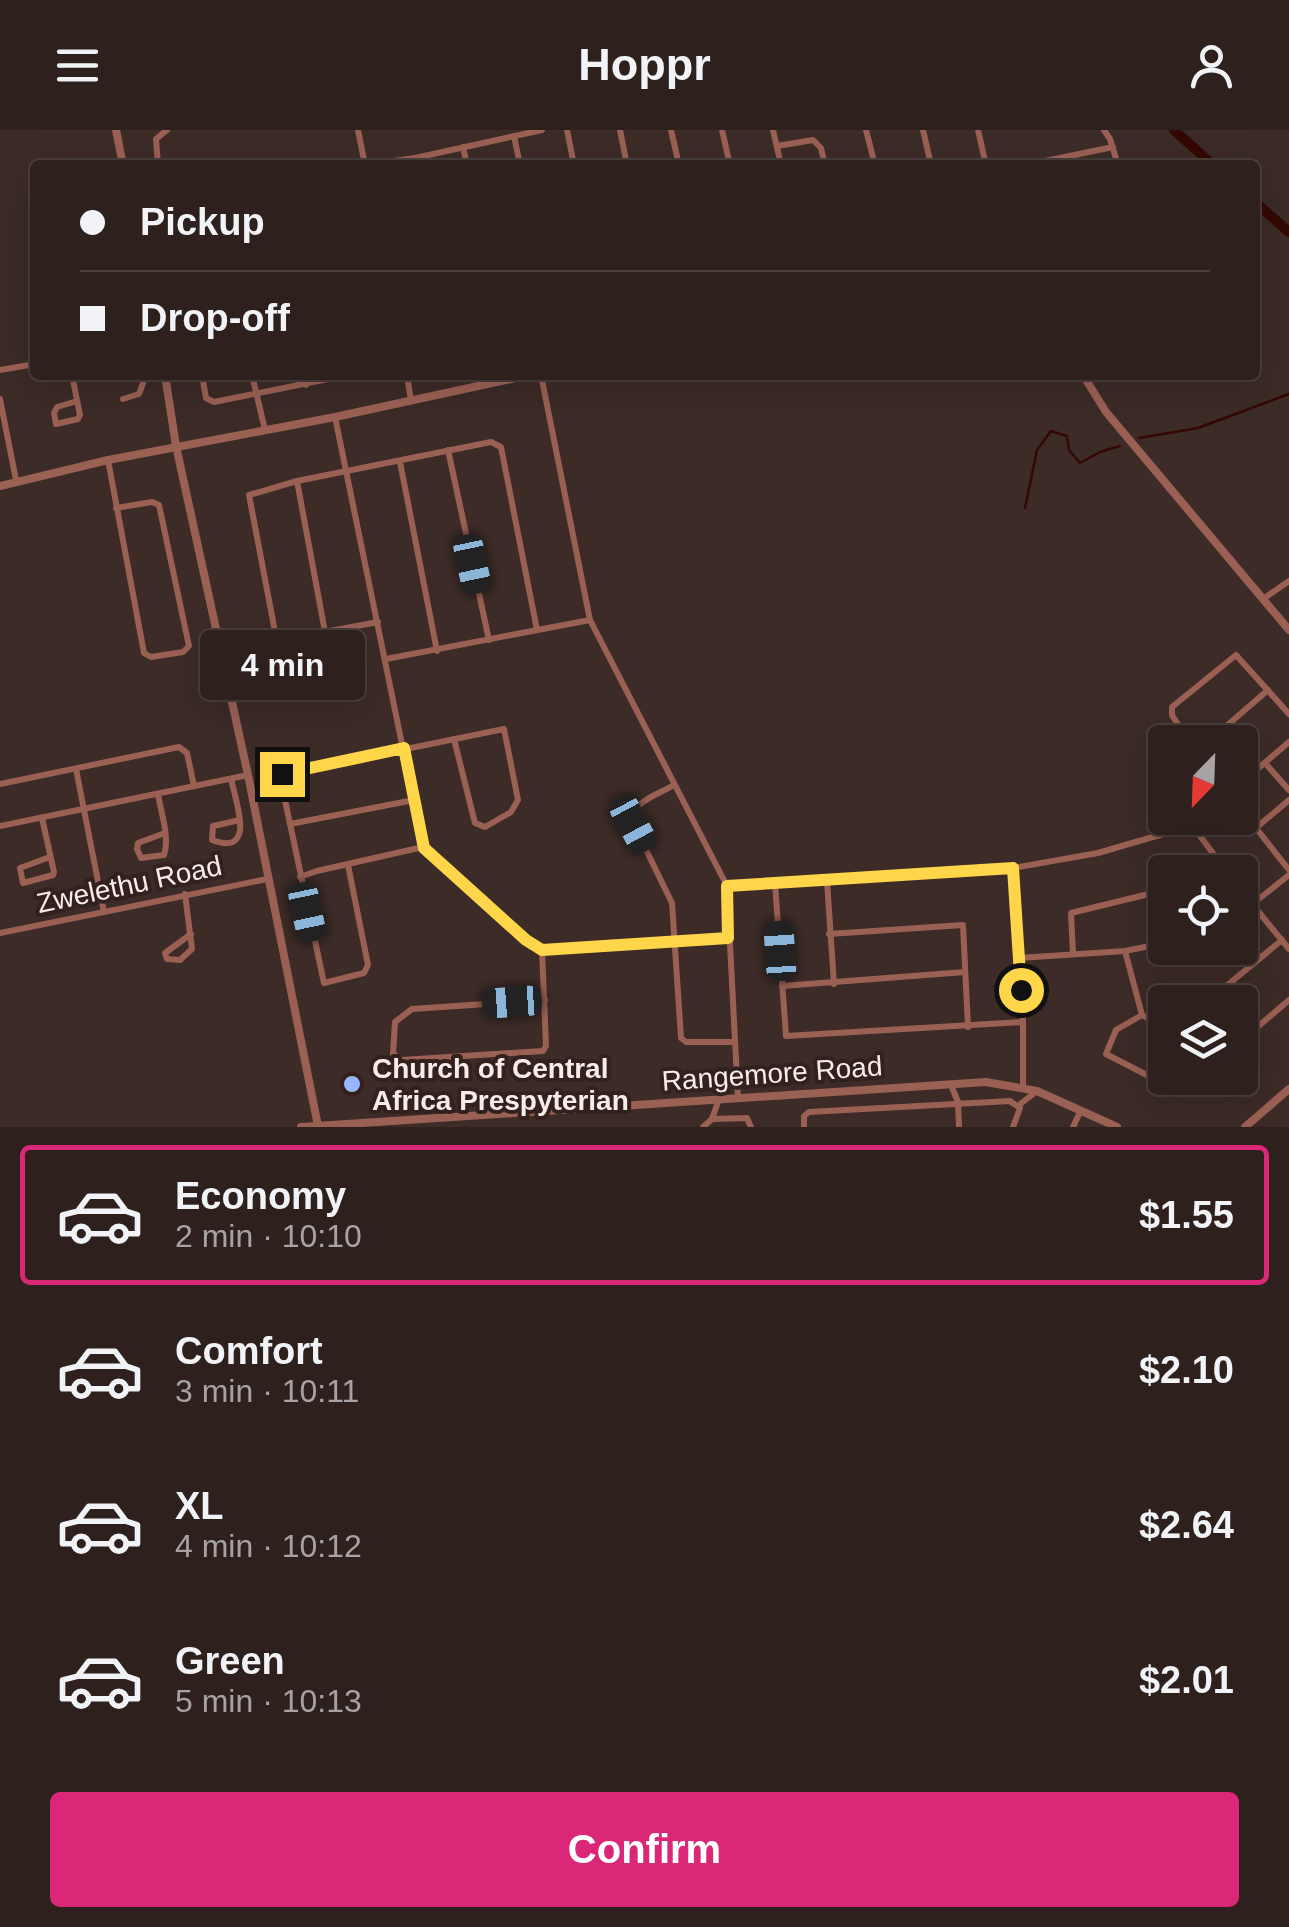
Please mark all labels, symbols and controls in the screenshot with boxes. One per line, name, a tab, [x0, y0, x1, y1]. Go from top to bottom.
icon: menu	[50, 38, 105, 93]
icon: person	[1184, 38, 1239, 93]
text: Hoppr	[578, 39, 711, 90]
text: Pickup	[140, 201, 265, 243]
text: Drop-off	[140, 297, 290, 339]
car	[451, 532, 493, 596]
callout: 4 min	[200, 629, 364, 699]
text: 4 min	[241, 647, 324, 683]
north arrow	[1148, 725, 1258, 835]
map controls	[1148, 725, 1258, 1095]
route end	[260, 752, 305, 797]
car	[606, 790, 660, 858]
street label: Zwelethu Road	[34, 850, 224, 919]
button: locate	[1148, 855, 1258, 965]
car	[286, 880, 328, 944]
car	[763, 920, 797, 982]
route start	[999, 968, 1044, 1013]
car	[481, 985, 543, 1019]
button: layers	[1148, 985, 1258, 1095]
street label: Rangemore Road	[661, 1050, 883, 1097]
place label: Church of Central Africa Prespyterian	[372, 1053, 629, 1116]
marker: Church of Central Africa Prespyterian	[341, 1073, 363, 1095]
icon: car	[55, 1170, 145, 1260]
text: Economy	[175, 1175, 346, 1217]
text: $1.55	[1139, 1194, 1234, 1236]
text: 2 min · 10:10	[175, 1218, 362, 1254]
icon: car	[55, 1325, 145, 1415]
text: Comfort	[175, 1330, 323, 1372]
text: $2.10	[1139, 1349, 1234, 1391]
text: 3 min · 10:11	[175, 1373, 359, 1409]
icon: car	[55, 1480, 145, 1570]
text: XL	[175, 1485, 224, 1527]
text: $2.64	[1139, 1504, 1234, 1546]
text: 4 min · 10:12	[175, 1528, 362, 1564]
icon: car	[55, 1635, 145, 1725]
text: Green	[175, 1640, 285, 1682]
text: $2.01	[1139, 1659, 1234, 1701]
text: 5 min · 10:13	[175, 1683, 362, 1719]
button: Confirm	[50, 1792, 1239, 1907]

